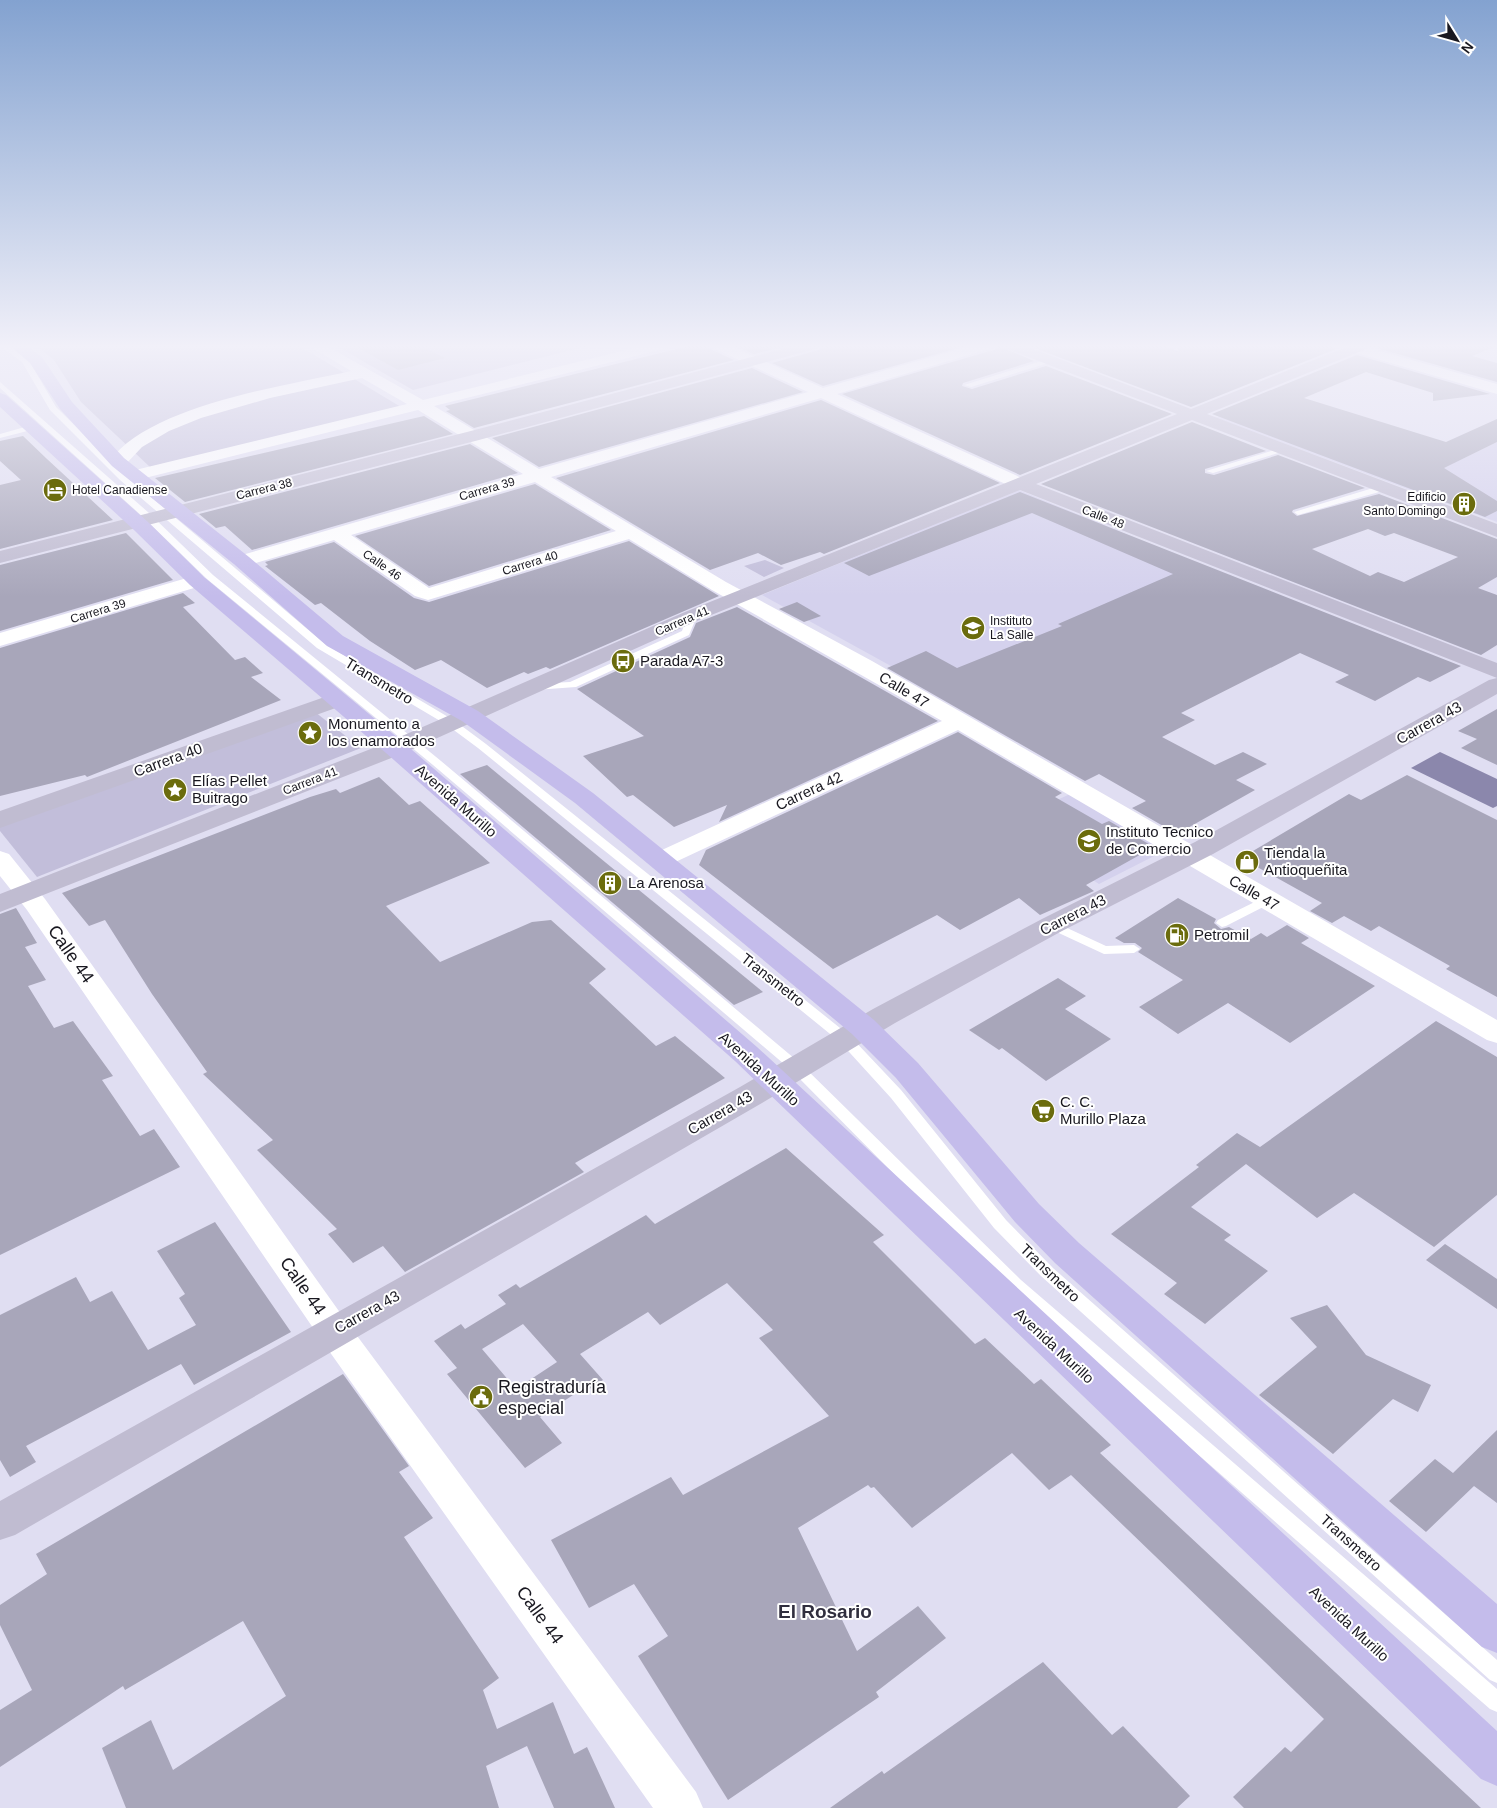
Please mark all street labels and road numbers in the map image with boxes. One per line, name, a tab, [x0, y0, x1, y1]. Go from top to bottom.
street label: Carrera 39	[458, 474, 517, 504]
street label: Carrera 38	[234, 475, 294, 503]
street label: Calle 48	[1080, 503, 1126, 532]
street label: Calle 46	[360, 547, 404, 584]
street label: Carrera 40	[501, 548, 560, 578]
street label: Carrera 39	[69, 596, 128, 626]
street label: Carrera 41	[653, 603, 711, 639]
street label: Transmetro	[342, 654, 416, 707]
street label: Calle 47	[876, 668, 932, 711]
street label: Carrera 43	[1393, 698, 1464, 747]
street label: Carrera 40	[131, 739, 204, 780]
street label: Avenida Murillo	[412, 761, 501, 841]
street label: Carrera 41	[281, 764, 340, 798]
street label: Carrera 42	[773, 768, 845, 813]
street label: Calle 47	[1226, 871, 1282, 914]
street label: Carrera 43	[1037, 891, 1109, 938]
street label: Calle 44	[44, 921, 98, 987]
street label: Transmetro	[738, 949, 809, 1010]
street label: Avenida Murillo	[716, 1028, 803, 1109]
street label: Carrera 43	[684, 1087, 755, 1138]
street label: Transmetro	[1017, 1240, 1084, 1305]
street label: Calle 44	[276, 1253, 330, 1319]
street label: Carrera 43	[331, 1287, 402, 1336]
street label: Avenida Murillo	[1011, 1305, 1098, 1387]
street label: Transmetro	[1317, 1511, 1385, 1574]
street label: Calle 44	[512, 1582, 568, 1648]
street label: Avenida Murillo	[1306, 1583, 1393, 1665]

